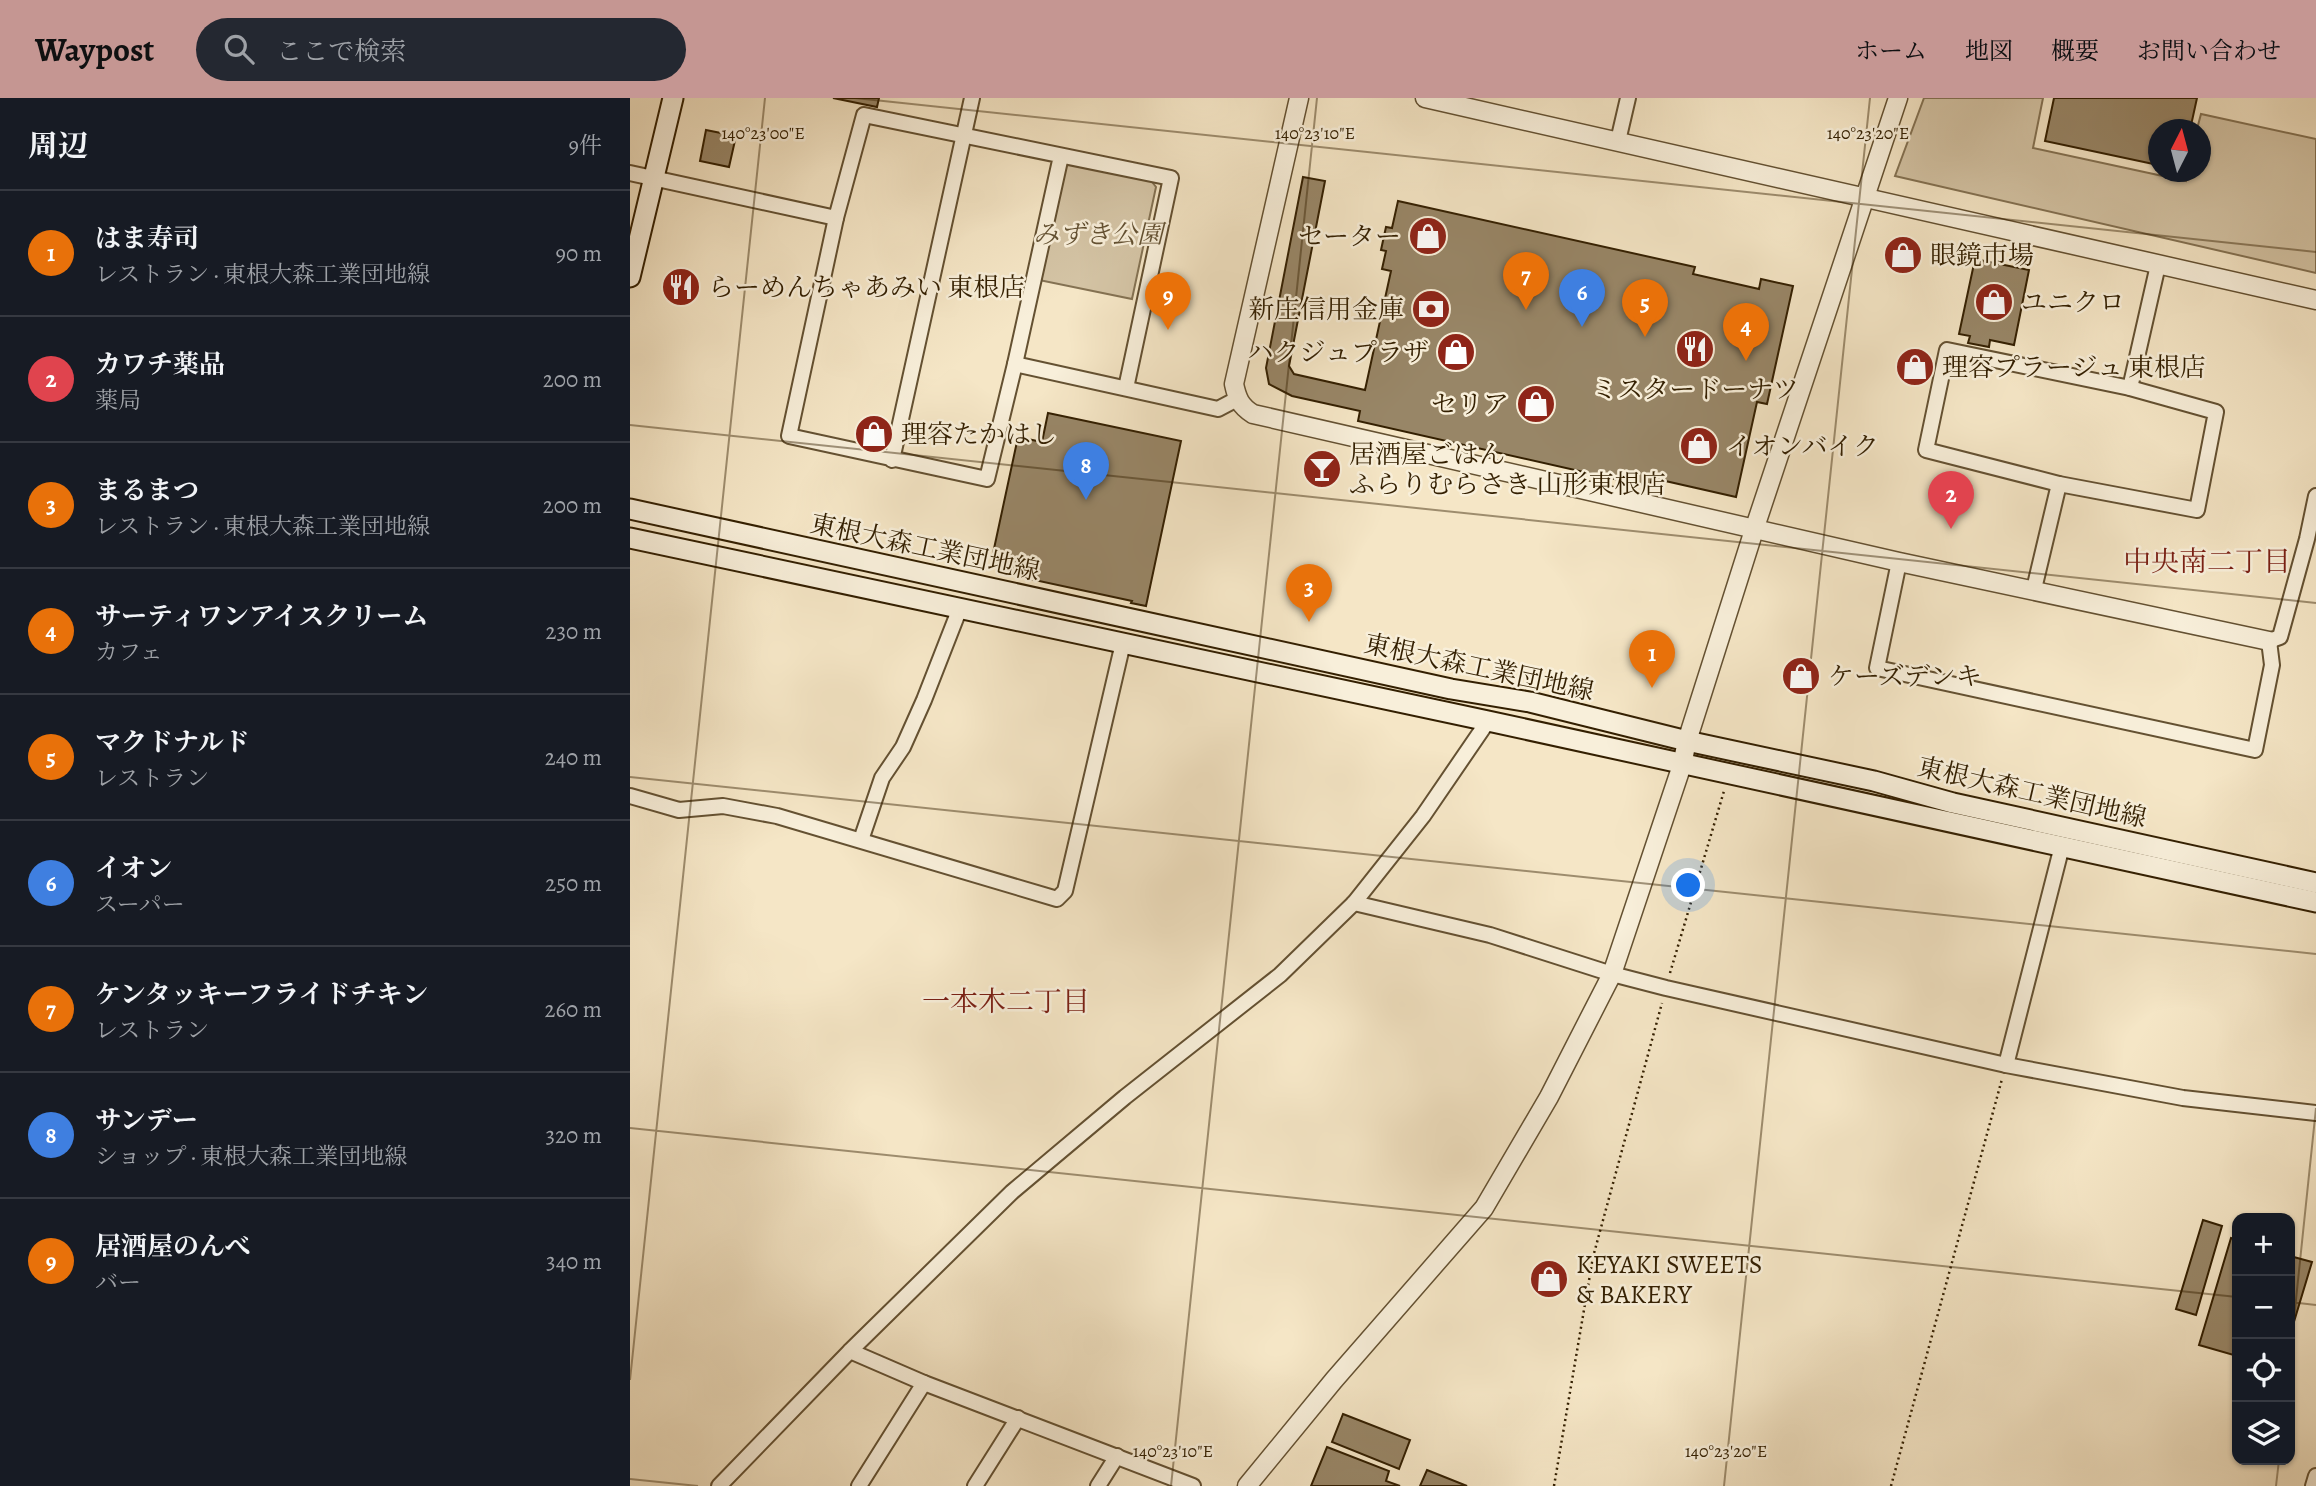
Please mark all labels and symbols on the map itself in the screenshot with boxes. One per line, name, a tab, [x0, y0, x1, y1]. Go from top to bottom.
north arrow	[2148, 119, 2211, 182]
text: 140°23'00"E	[721, 121, 805, 145]
text: 140°23'10"E	[1275, 121, 1355, 145]
text: 140°23'20"E	[1827, 121, 1909, 145]
shop icon: セーター	[1407, 215, 1449, 257]
park label: みずき公園	[1033, 217, 1167, 252]
place label: セーター	[1298, 219, 1401, 254]
shop icon: 眼鏡市場	[1882, 234, 1924, 276]
place label: 眼鏡市場	[1930, 238, 2034, 273]
pin: 7	[1503, 252, 1549, 310]
restaurant icon: らーめんちゃあみい 東根店	[660, 266, 702, 308]
pin: 6	[1559, 269, 1605, 327]
place label: らーめんちゃあみい 東根店	[708, 270, 1025, 305]
pin: 9	[1145, 272, 1191, 330]
pin: 5	[1622, 279, 1668, 337]
shop icon: ユニクロ	[1973, 281, 2015, 323]
place label: ユニクロ	[2021, 285, 2125, 320]
bank icon: 新庄信用金庫	[1410, 288, 1452, 330]
place label: 新庄信用金庫	[1248, 292, 1404, 327]
pin: 4	[1723, 303, 1769, 361]
restaurant icon: ミスタードーナツ	[1674, 328, 1716, 370]
shop icon: ハクジュプラザ	[1435, 331, 1477, 373]
place label: ハクジュプラザ	[1248, 335, 1429, 370]
shop icon: 理容プラージュ 東根店	[1894, 346, 1936, 388]
place label: 理容プラージュ 東根店	[1942, 350, 2206, 385]
place label: ミスタードーナツ	[1591, 372, 1799, 407]
shop icon: セリア	[1515, 383, 1557, 425]
place label: セリア	[1431, 387, 1509, 422]
shop icon: 理容たかはし	[853, 413, 895, 455]
place label: 理容たかはし	[901, 417, 1057, 452]
shop icon: イオンバイク	[1678, 425, 1720, 467]
place label: イオンバイク	[1726, 429, 1879, 464]
place label: 居酒屋ごはん ふらりむらさき 山形東根店	[1349, 437, 1666, 502]
pin: 8	[1063, 442, 1109, 500]
bar icon: 居酒屋ごはん ふらりむらさき 山形東根店	[1301, 448, 1343, 490]
pin: 2	[1928, 471, 1974, 529]
street label: 東根大森工業団地線	[807, 506, 1043, 589]
district label: 中央南二丁目	[2123, 543, 2291, 581]
pin: 3	[1286, 564, 1332, 622]
street label: 東根大森工業団地線	[1361, 626, 1597, 709]
pin: 1	[1629, 630, 1675, 688]
shop icon: ケーズデンキ	[1780, 655, 1822, 697]
place label: ケーズデンキ	[1828, 659, 1982, 694]
street label: 東根大森工業団地線	[1914, 749, 2150, 836]
your location	[1671, 868, 1705, 902]
district label: 一本木二丁目	[922, 983, 1090, 1021]
place label: KEYAKI SWEETS & BAKERY	[1576, 1247, 1763, 1312]
shop icon: KEYAKI SWEETS & BAKERY	[1528, 1258, 1570, 1300]
text: 140°23'10"E	[1133, 1439, 1213, 1463]
text: 140°23'20"E	[1685, 1439, 1767, 1463]

